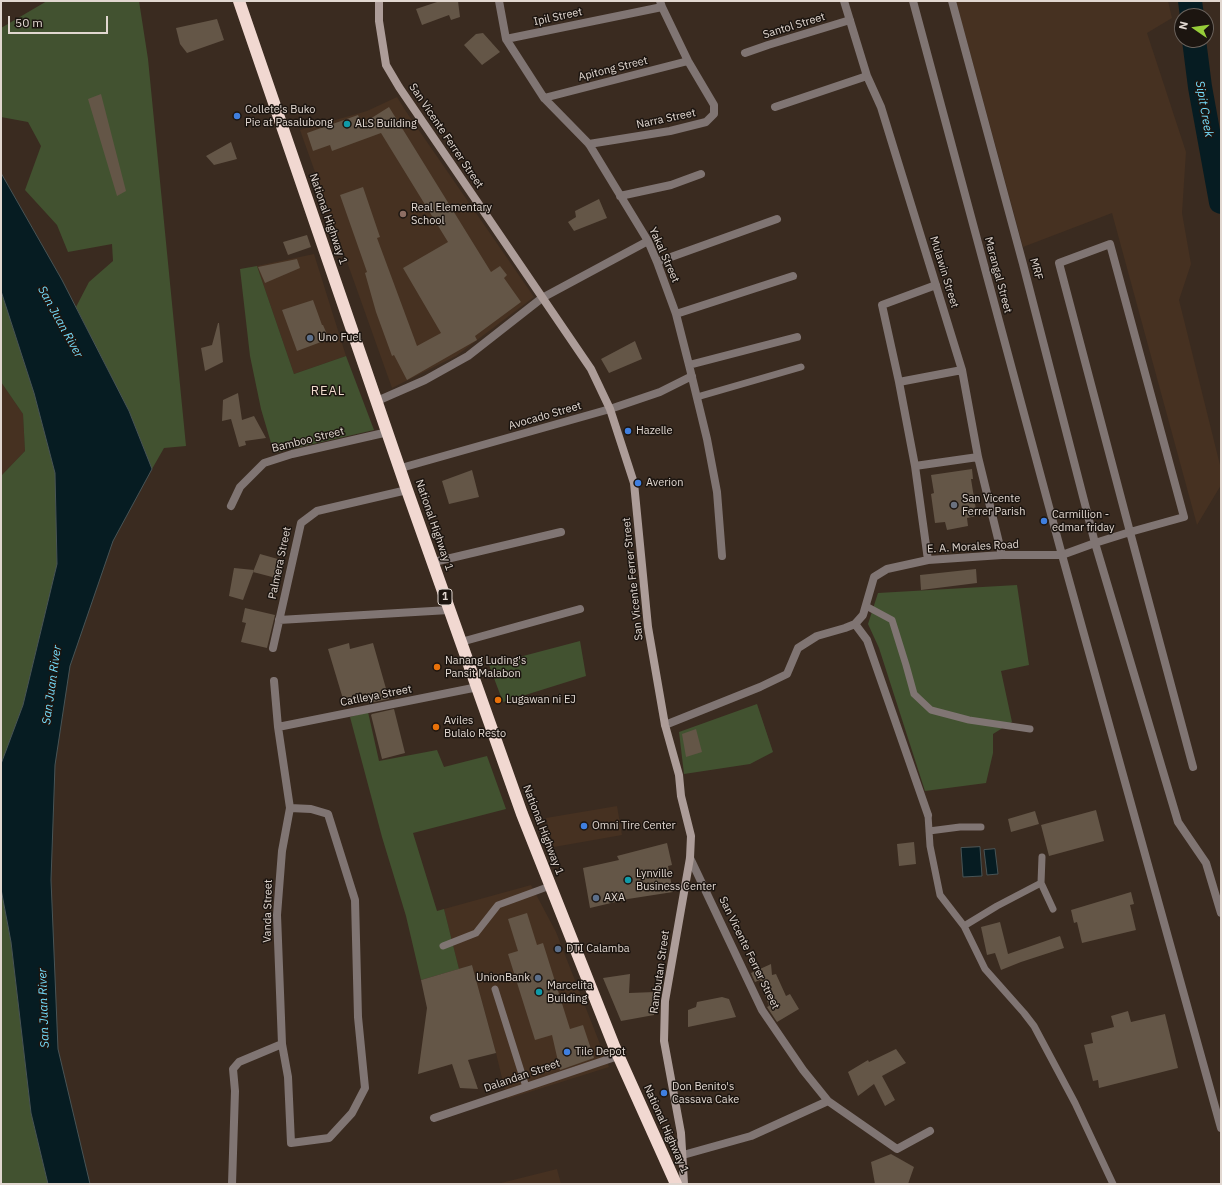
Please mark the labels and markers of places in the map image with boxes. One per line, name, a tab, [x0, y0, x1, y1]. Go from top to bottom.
place label: Collete's Buko Pie at Pasalubong	[245, 103, 333, 129]
marker: Collete's Buko Pie at Pasalubong	[232, 111, 242, 121]
place label: ALS Building	[355, 117, 417, 131]
marker: ALS Building	[342, 119, 352, 129]
place label: Real Elementary School	[411, 201, 492, 227]
marker: Real Elementary School	[398, 209, 408, 219]
place label: Uno Fuel	[318, 331, 362, 345]
marker: Uno Fuel	[305, 333, 315, 343]
place label: Hazelle	[636, 424, 673, 438]
marker: Hazelle	[623, 426, 633, 436]
place label: Averion	[646, 476, 683, 490]
marker: Averion	[633, 478, 643, 488]
place label: San Vicente Ferrer Parish	[962, 492, 1025, 518]
marker: San Vicente Ferrer Parish	[949, 500, 959, 510]
place label: Carmillion - edmar friday	[1052, 508, 1115, 534]
marker: Carmillion - edmar friday	[1039, 516, 1049, 526]
place label: Nanang Luding's Pansit Malabon	[445, 654, 526, 680]
marker: Nanang Luding's Pansit Malabon	[432, 662, 442, 672]
place label: Lugawan ni EJ	[506, 693, 576, 707]
marker: Lugawan ni EJ	[493, 695, 503, 705]
place label: Aviles Bulalo Resto	[444, 714, 506, 740]
marker: Aviles Bulalo Resto	[431, 722, 441, 732]
place label: Omni Tire Center	[592, 819, 676, 833]
marker: Omni Tire Center	[579, 821, 589, 831]
place label: Lynville Business Center	[636, 867, 716, 893]
marker: Lynville Business Center	[623, 875, 633, 885]
place label: AXA	[604, 891, 625, 905]
marker: AXA	[591, 893, 601, 903]
place label: DTI Calamba	[566, 942, 630, 956]
marker: DTI Calamba	[553, 944, 563, 954]
place label: UnionBank	[476, 971, 530, 985]
marker: UnionBank	[533, 973, 543, 983]
place label: Marcelita Building	[547, 979, 593, 1005]
marker: Marcelita Building	[534, 987, 544, 997]
place label: Tile Depot	[575, 1045, 625, 1059]
marker: Tile Depot	[562, 1047, 572, 1057]
place label: Don Benito's Cassava Cake	[672, 1080, 739, 1106]
marker: Don Benito's Cassava Cake	[659, 1088, 669, 1098]

